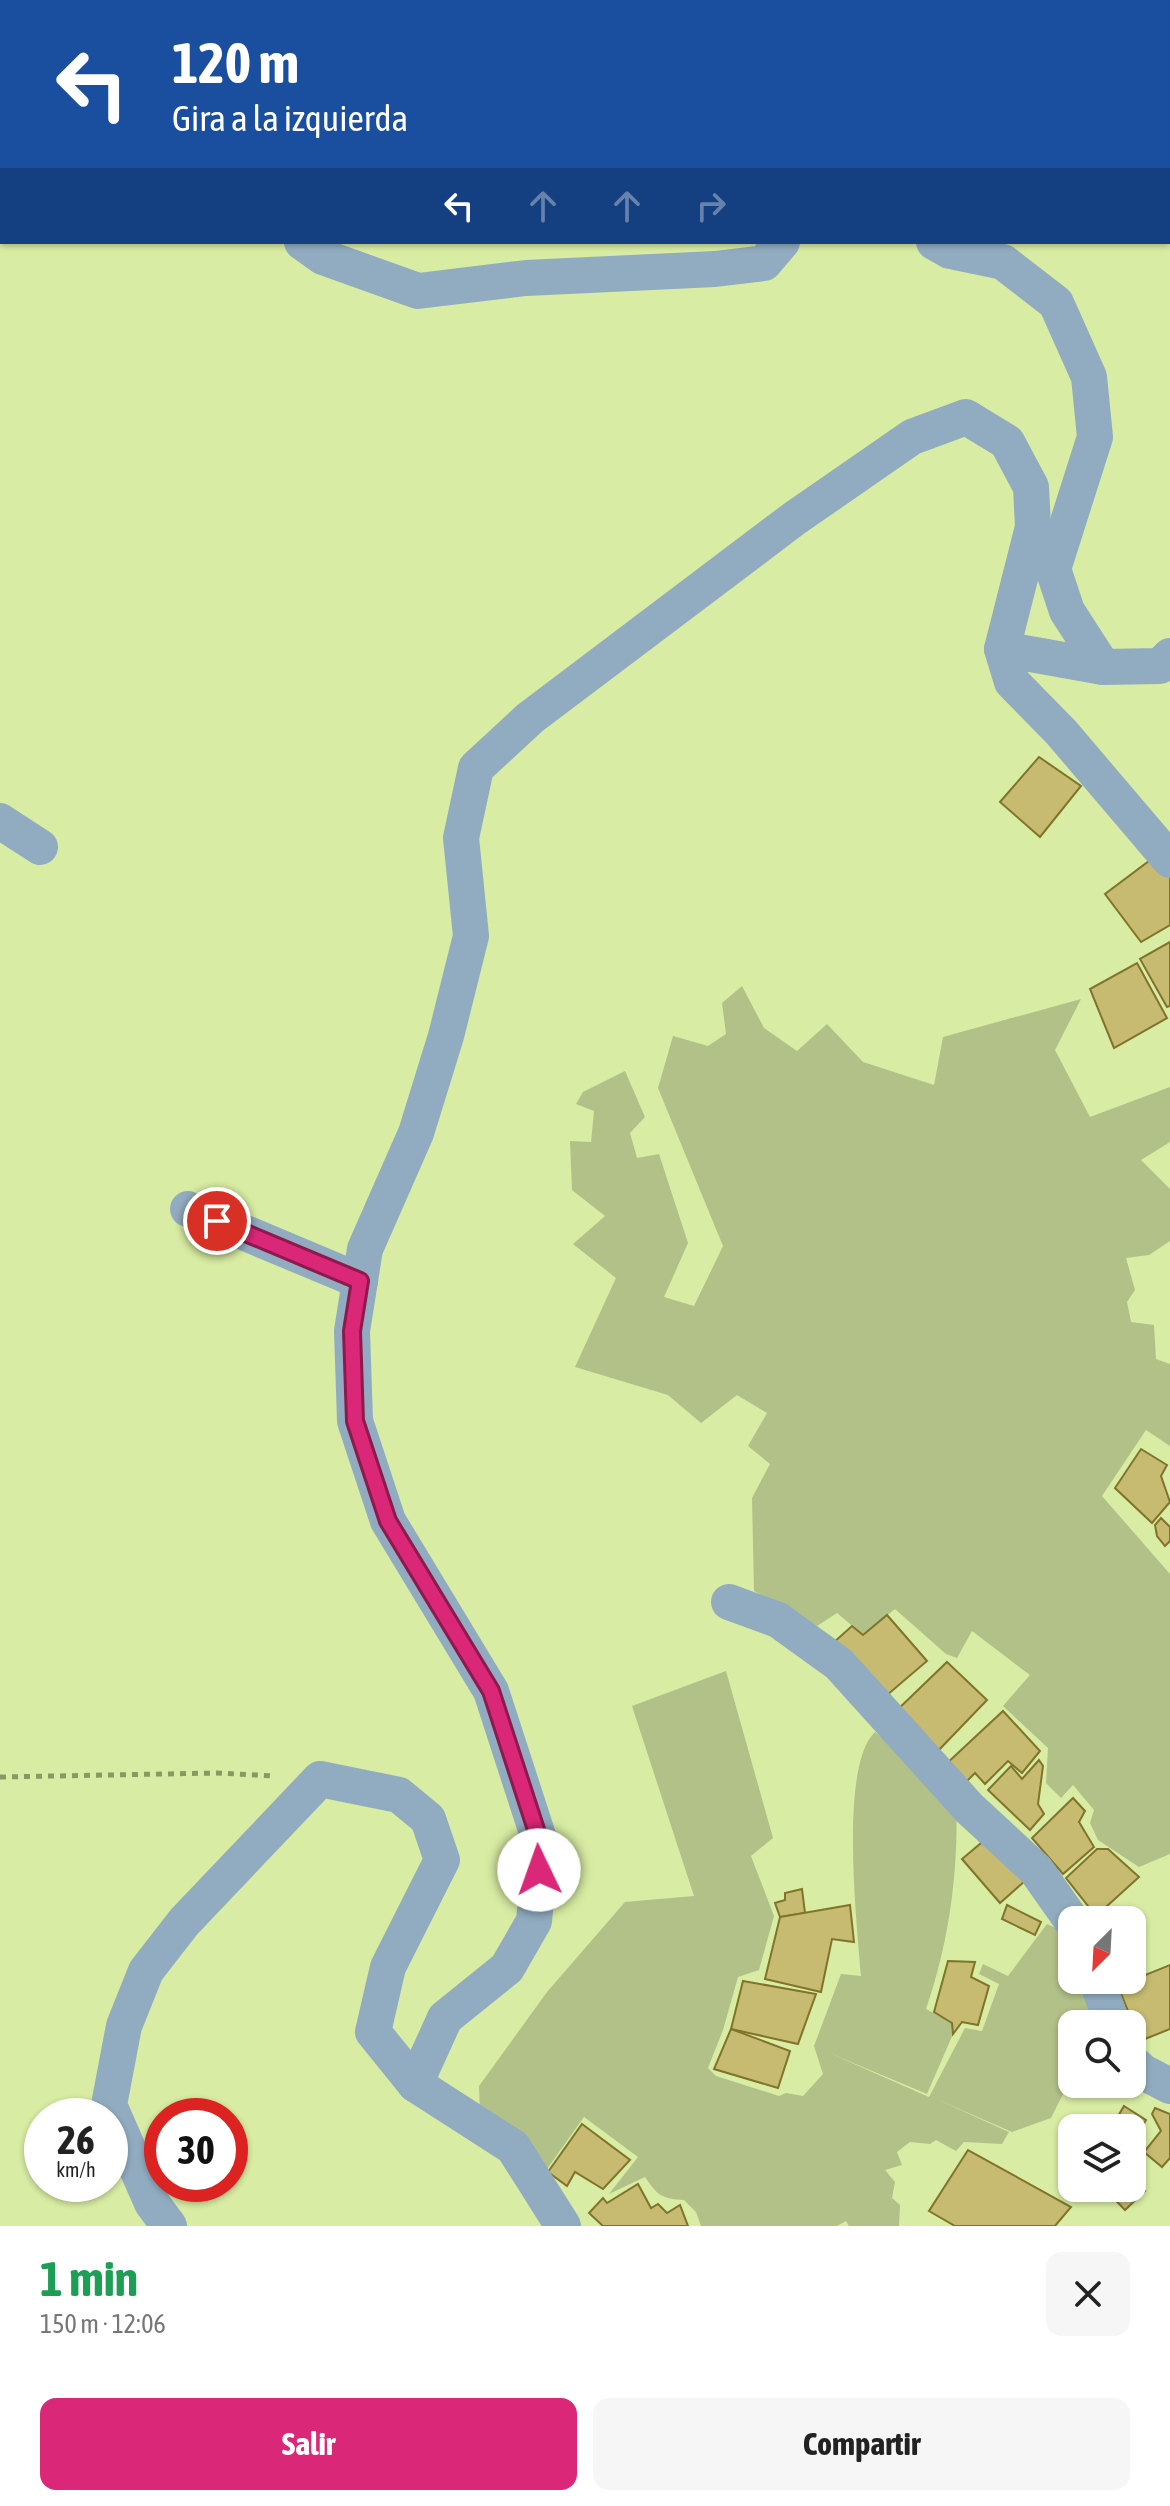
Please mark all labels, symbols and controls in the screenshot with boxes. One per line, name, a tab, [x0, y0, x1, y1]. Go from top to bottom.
text: 120 m	[172, 31, 299, 95]
icon: left	[40, 32, 144, 136]
text: Gira a la izquierda	[172, 97, 408, 139]
icon: left	[437, 184, 481, 228]
icon: ahead	[521, 184, 565, 228]
icon: ahead	[605, 184, 649, 228]
icon: right	[689, 184, 733, 228]
pin	[183, 1187, 251, 1255]
icon: arrive	[195, 1199, 239, 1243]
position arrow	[497, 1828, 581, 1912]
north arrow	[1058, 1906, 1146, 1994]
map controls	[1058, 1906, 1146, 2202]
button: search	[1058, 2010, 1146, 2098]
speed limit sign: 30	[144, 2098, 248, 2202]
button: layers	[1058, 2114, 1146, 2202]
text: 26	[57, 2117, 95, 2162]
text: km/h	[56, 2158, 96, 2181]
text: 1 min	[40, 2251, 138, 2306]
button: close	[1046, 2252, 1130, 2336]
text: 150 m · 12:06	[40, 2309, 166, 2339]
button: Salir	[40, 2398, 577, 2490]
button: Compartir	[593, 2398, 1130, 2490]

